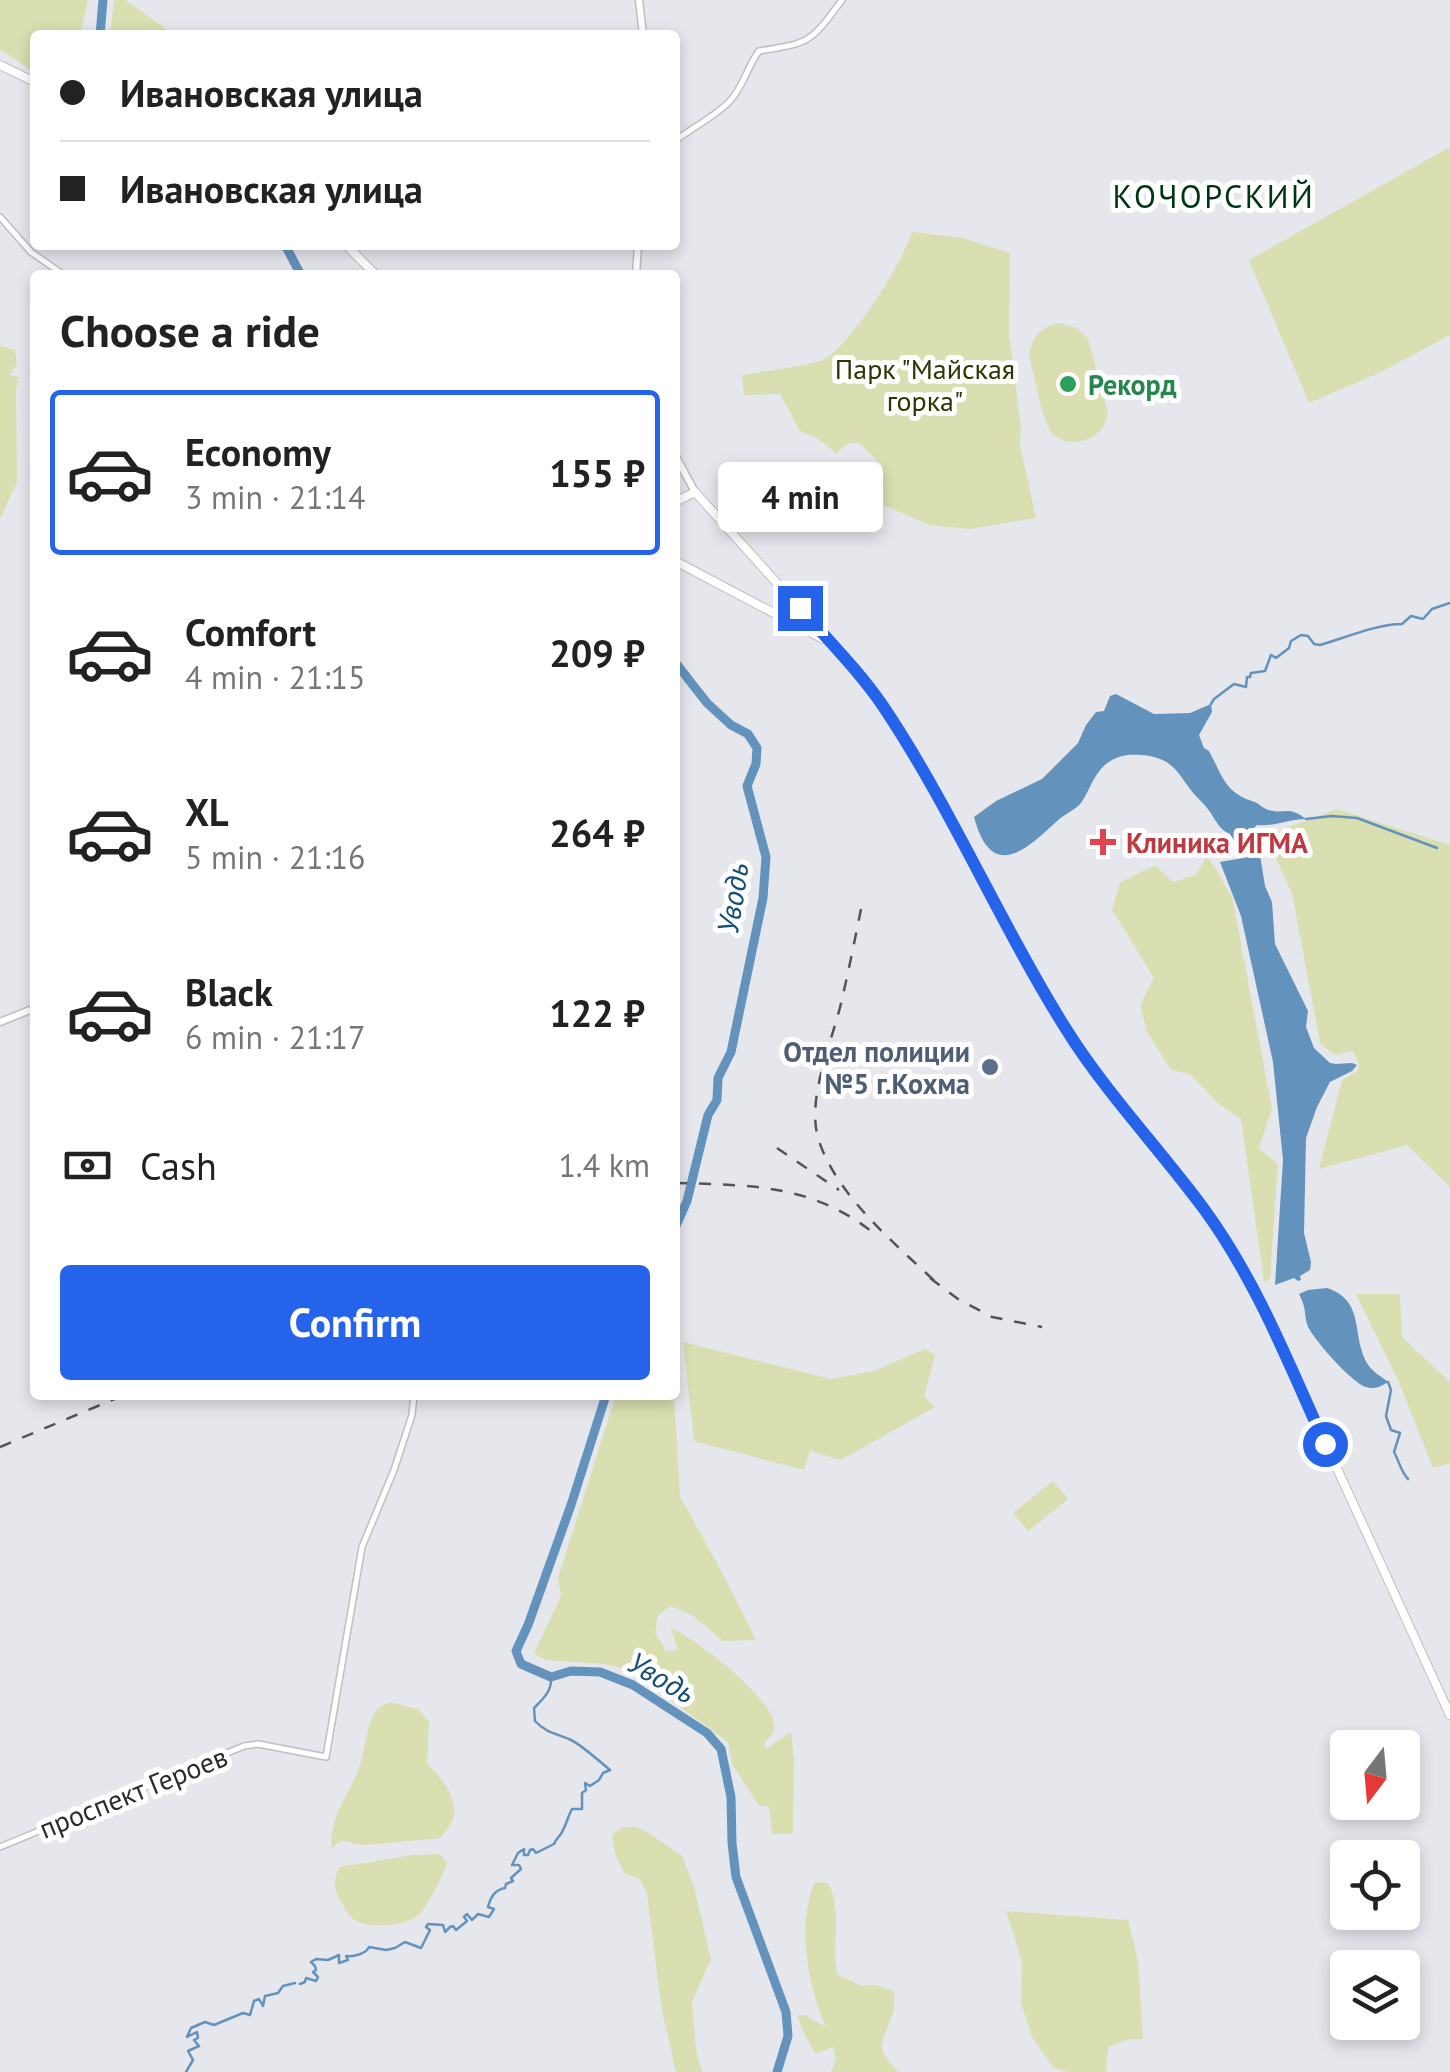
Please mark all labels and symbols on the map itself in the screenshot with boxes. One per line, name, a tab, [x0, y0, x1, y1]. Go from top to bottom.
district label: КОЧОРСКИЙ	[1113, 175, 1315, 217]
park label: Парк "Майская горка"	[835, 350, 1015, 419]
place label: Рекорд	[1088, 366, 1177, 403]
marker: Рекорд	[1057, 373, 1079, 395]
callout: 4 min	[718, 463, 882, 533]
route end	[778, 586, 823, 631]
place label: Клиника ИГМА	[1126, 824, 1308, 861]
marker: Клиника ИГМА	[1090, 829, 1116, 855]
water label: Уводь	[707, 860, 757, 936]
place label: Отдел полиции №5 г.Кохма	[783, 1033, 970, 1102]
marker: Отдел полиции №5 г.Кохма	[979, 1056, 1001, 1078]
route start	[1303, 1422, 1348, 1467]
water label: Уводь	[621, 1642, 703, 1712]
north arrow	[1330, 1730, 1420, 1820]
street label: проспект Героев	[33, 1737, 233, 1847]

